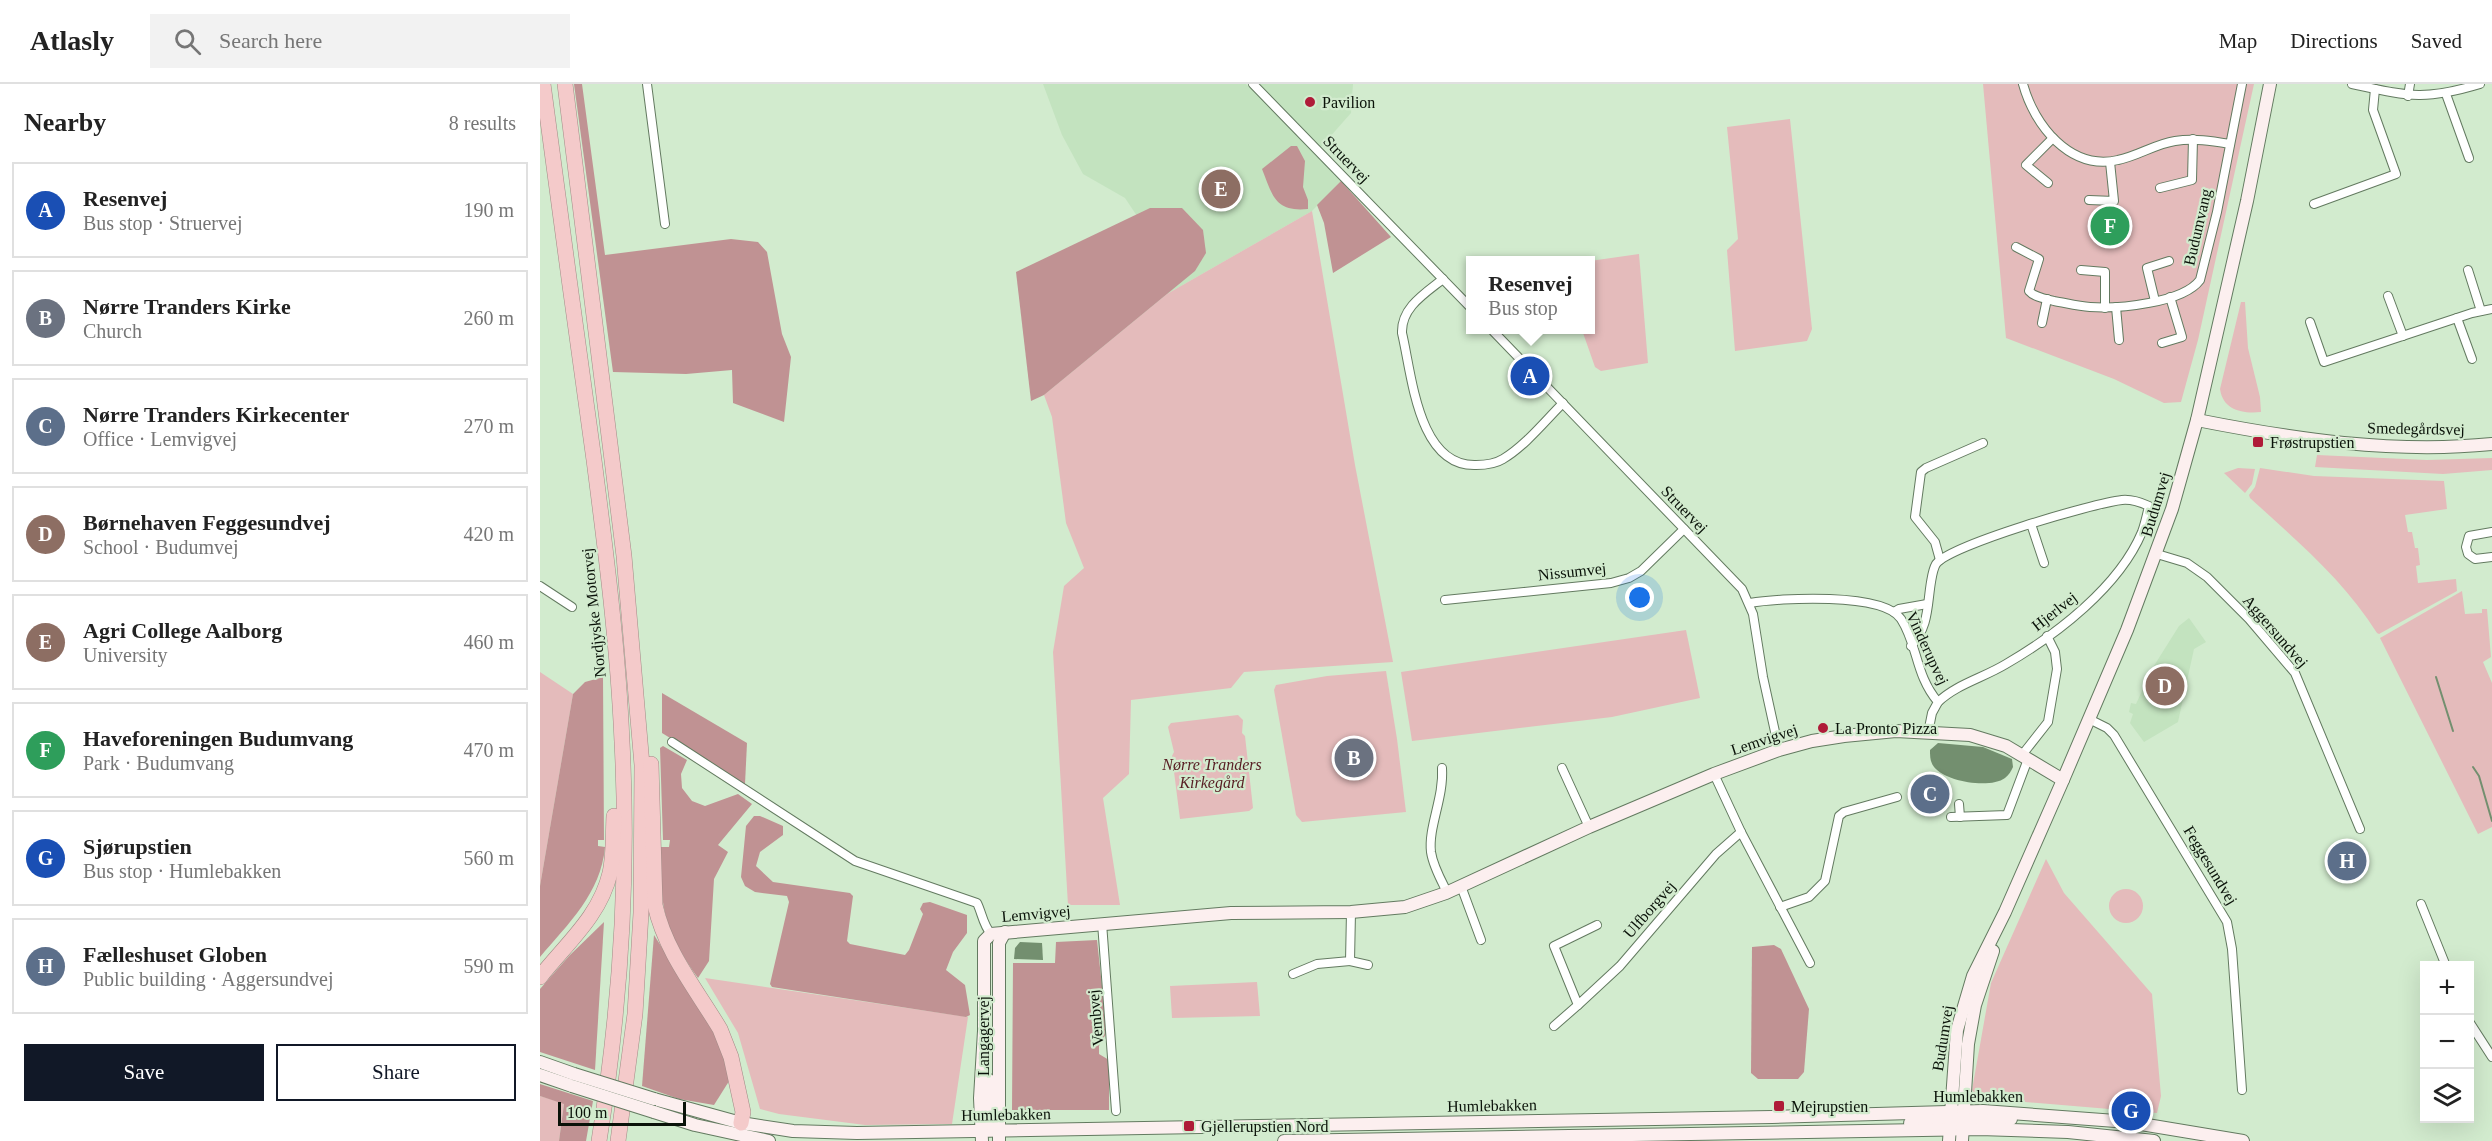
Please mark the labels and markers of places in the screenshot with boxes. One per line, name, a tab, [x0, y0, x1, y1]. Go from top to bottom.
place label: Pavilion	[1322, 94, 1375, 111]
marker: Pavilion	[1303, 95, 1317, 109]
pin: E	[1202, 166, 1240, 212]
pin: F	[2090, 204, 2130, 248]
pin: A	[1510, 354, 1550, 398]
place label: Frøstrupstien	[2270, 434, 2354, 452]
marker: Frøstrupstien	[2251, 435, 2265, 449]
pin: D	[2146, 664, 2184, 708]
place label: La Pronto Pizza	[1835, 720, 1937, 737]
marker: La Pronto Pizza	[1816, 721, 1830, 735]
pin: B	[1334, 736, 1374, 780]
pin: C	[1910, 772, 1950, 816]
pin: H	[2328, 838, 2366, 884]
pin: G	[2112, 1088, 2150, 1134]
place label: Mejrupstien	[1791, 1098, 1868, 1116]
marker: Mejrupstien	[1772, 1099, 1786, 1113]
place label: Gjellerupstien Nord	[1201, 1118, 1329, 1136]
marker: Gjellerupstien Nord	[1182, 1119, 1196, 1133]

